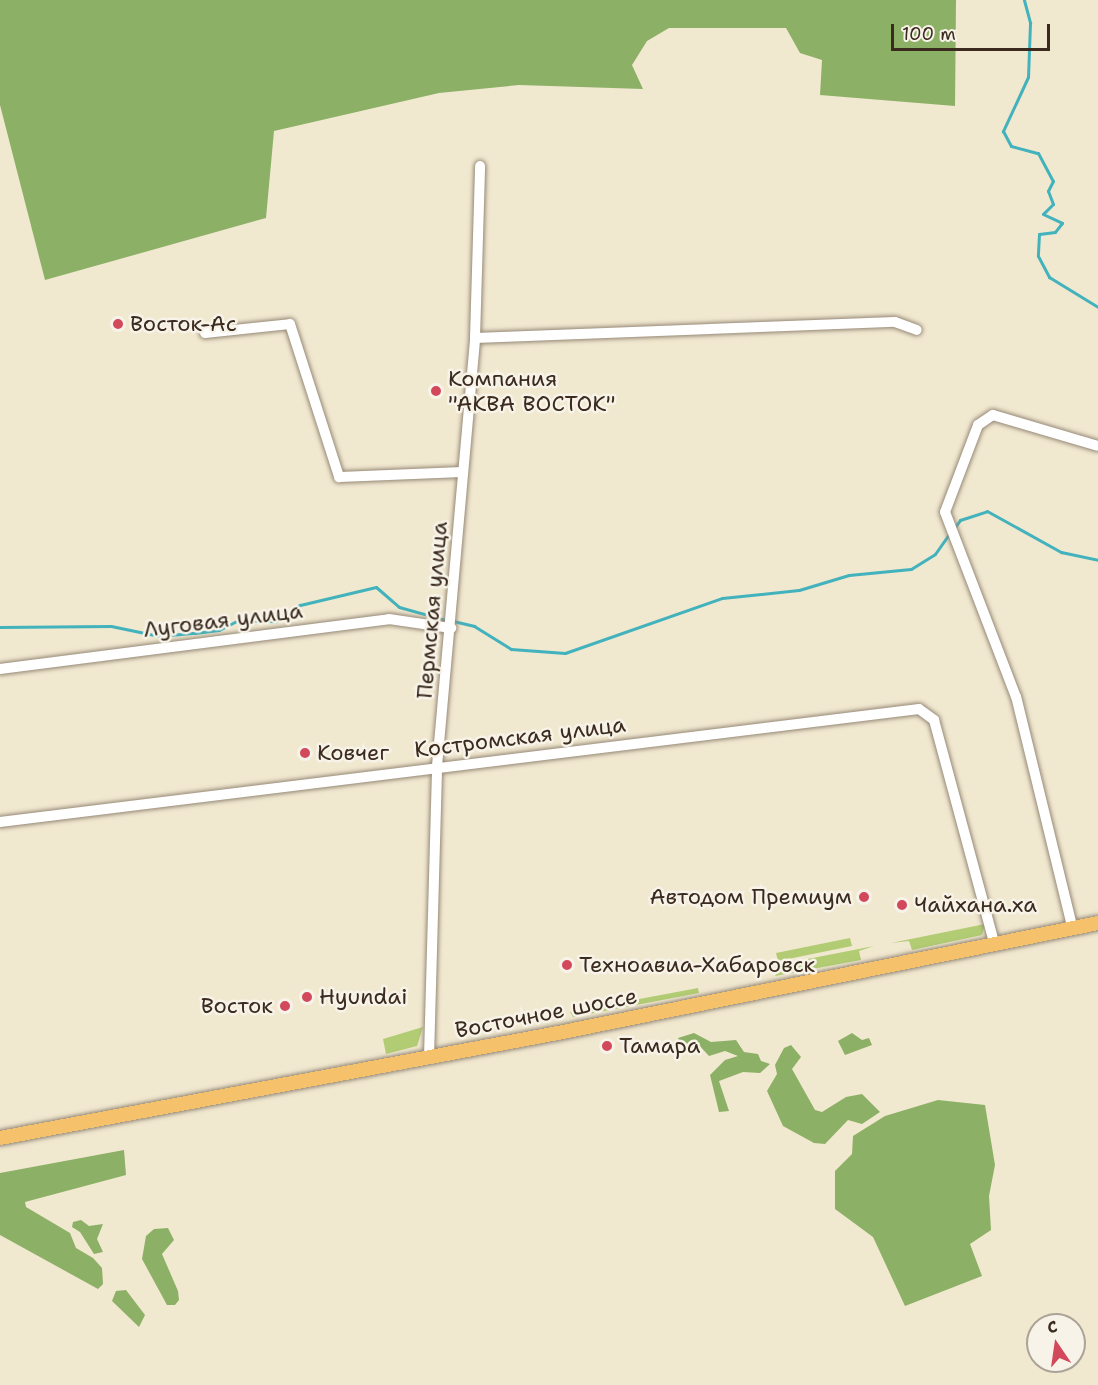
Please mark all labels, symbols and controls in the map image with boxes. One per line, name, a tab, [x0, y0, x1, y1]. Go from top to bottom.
scale bar	[894, 12, 1053, 50]
text: 100 m	[902, 22, 956, 46]
place label: Восток-Ас	[130, 311, 237, 337]
marker: Восток-Ас	[111, 317, 125, 331]
place label: Компания "АКВА ВОСТОК"	[448, 365, 615, 416]
marker: Компания "АКВА ВОСТОК"	[429, 384, 443, 398]
street label: Пермская улица	[411, 520, 453, 700]
street label: Луговая улица	[142, 597, 304, 643]
street label: Костромская улица	[413, 711, 627, 763]
place label: Ковчег	[317, 740, 389, 766]
marker: Ковчег	[298, 746, 312, 760]
place label: Автодом Премиум	[649, 884, 852, 910]
marker: Автодом Премиум	[857, 890, 871, 904]
place label: Чайхана.ха	[914, 892, 1037, 918]
marker: Чайхана.ха	[895, 898, 909, 912]
place label: Техноавиа-Хабаровск	[579, 952, 815, 978]
marker: Техноавиа-Хабаровск	[560, 958, 574, 972]
street label: Восточное шоссе	[453, 982, 639, 1044]
place label: Hyundai	[319, 984, 407, 1010]
marker: Hyundai	[300, 990, 314, 1004]
place label: Восток	[201, 993, 273, 1019]
marker: Восток	[278, 999, 292, 1013]
place label: Тамара	[619, 1033, 701, 1059]
marker: Тамара	[600, 1039, 614, 1053]
north arrow	[1026, 1313, 1086, 1373]
text: С	[1045, 1316, 1059, 1338]

